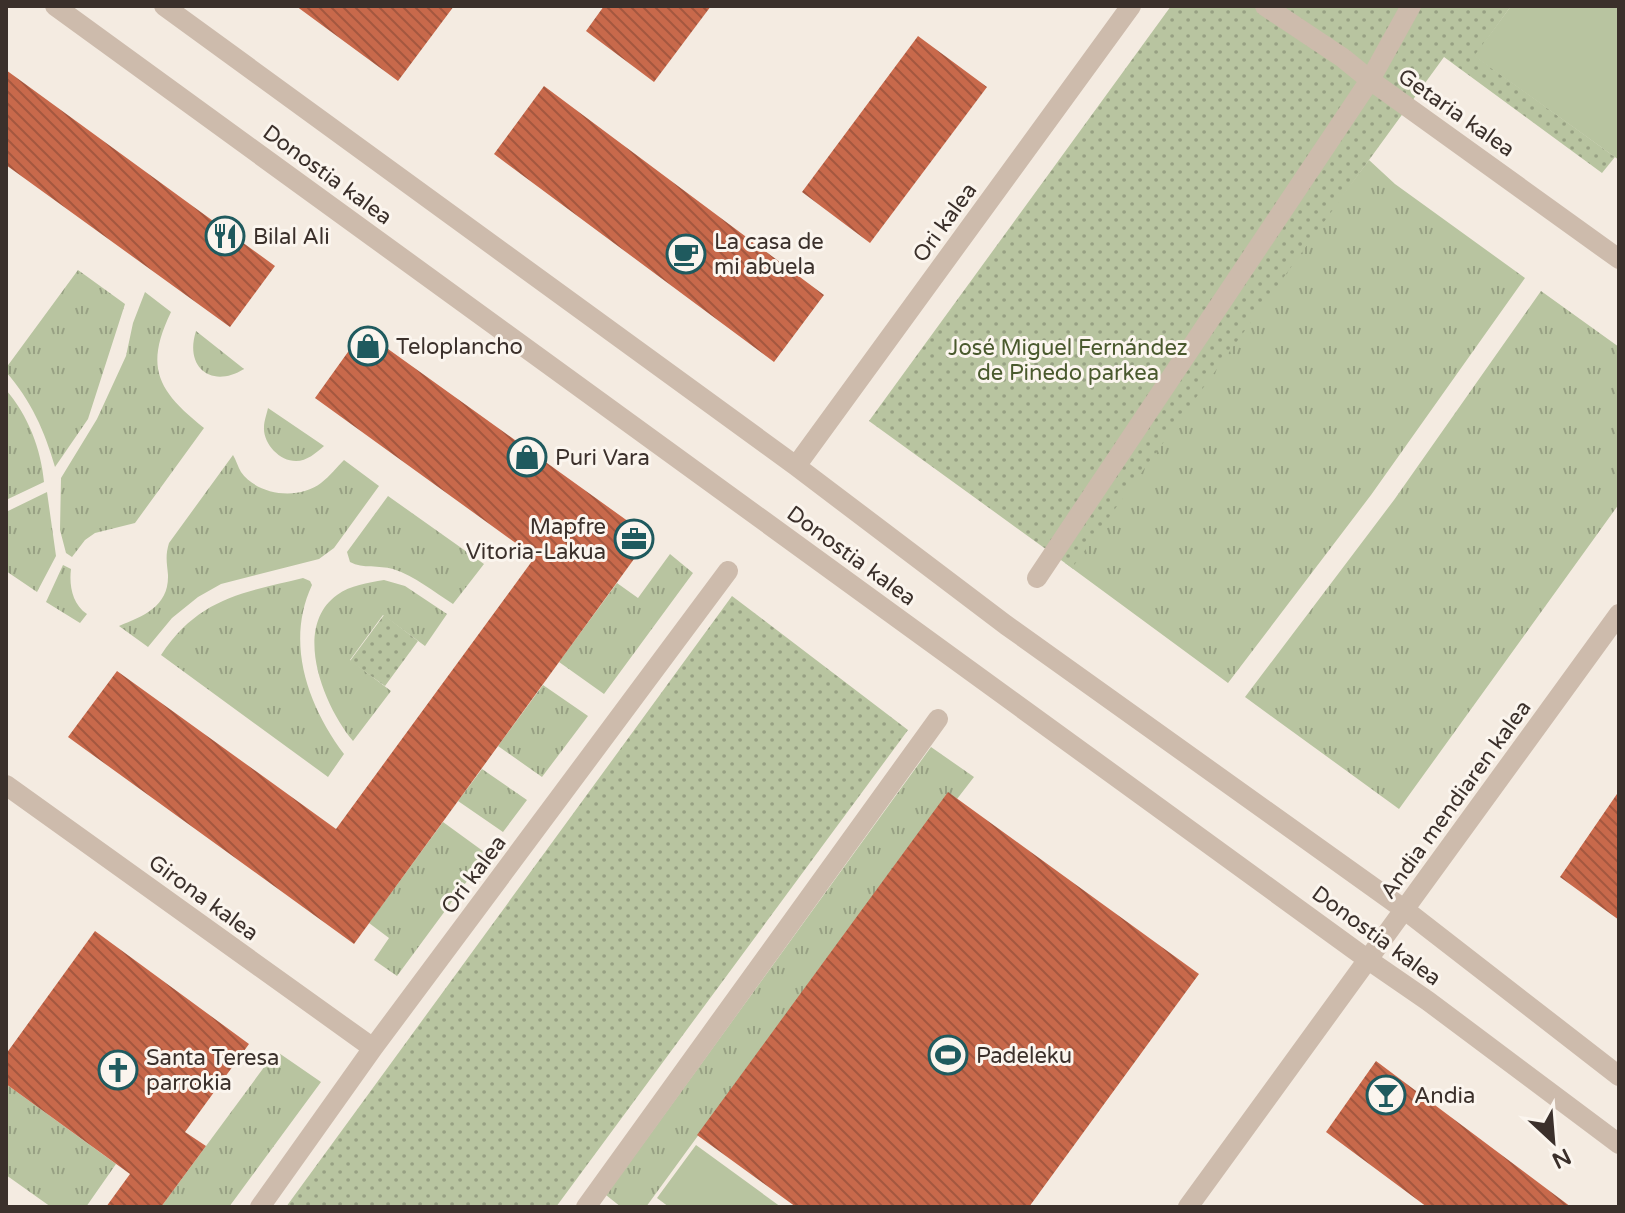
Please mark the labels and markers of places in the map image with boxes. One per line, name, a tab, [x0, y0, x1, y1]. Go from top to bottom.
restaurant icon: Bilal Ali	[204, 215, 246, 257]
place label: Bilal Ali	[253, 224, 330, 250]
place label: La casa de mi abuela	[714, 229, 824, 280]
cafe icon: La casa de mi abuela	[665, 233, 707, 275]
shop icon: Teloplancho	[347, 325, 389, 367]
place label: Teloplancho	[396, 334, 523, 360]
shop icon: Puri Vara	[506, 436, 548, 478]
place label: Puri Vara	[555, 445, 650, 471]
place label: Mapfre Vitoria-Lakua	[466, 514, 606, 565]
office icon: Mapfre Vitoria-Lakua	[613, 518, 655, 560]
sports icon: Padeleku	[927, 1034, 969, 1076]
place label: Padeleku	[976, 1043, 1072, 1069]
place label: Santa Teresa parrokia	[146, 1045, 279, 1096]
church icon: Santa Teresa parrokia	[97, 1049, 139, 1091]
bar icon: Andia	[1365, 1074, 1407, 1116]
place label: Andia	[1414, 1083, 1475, 1109]

